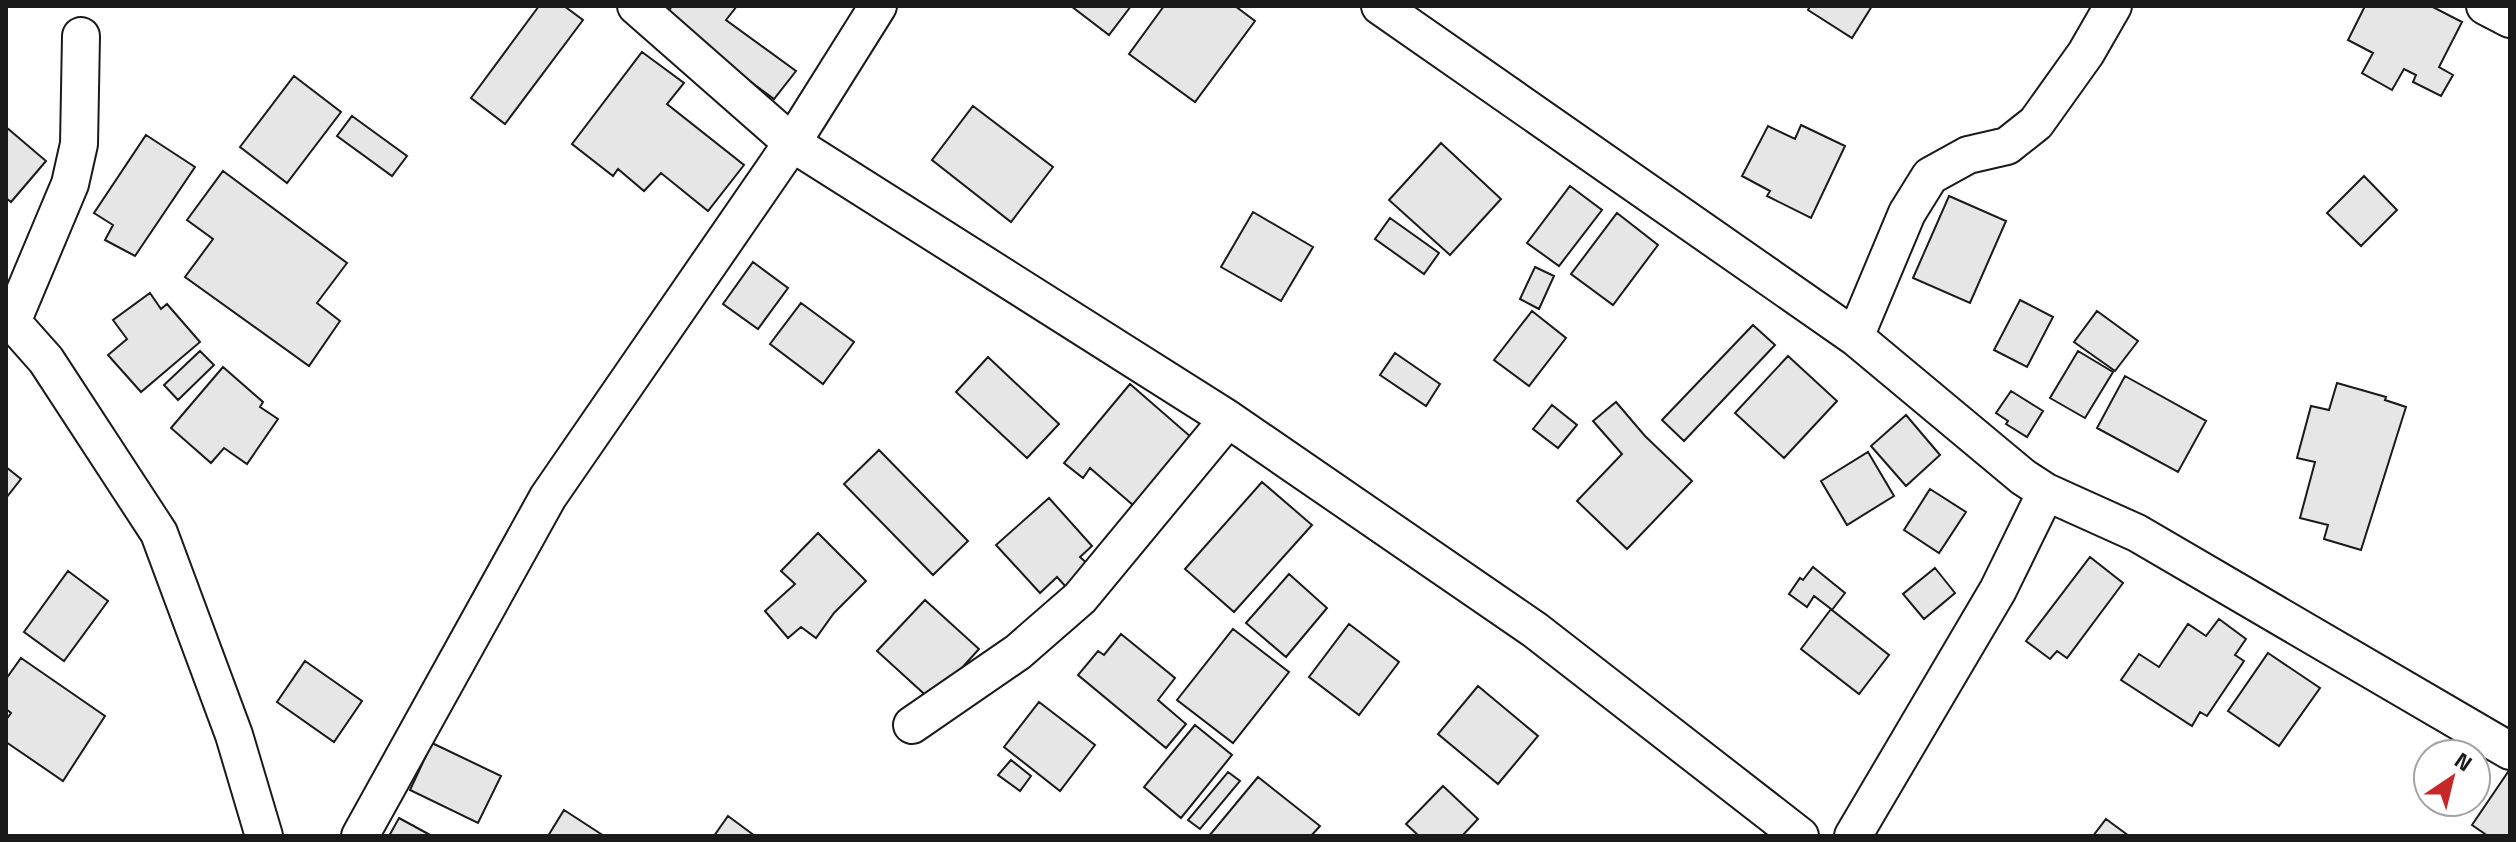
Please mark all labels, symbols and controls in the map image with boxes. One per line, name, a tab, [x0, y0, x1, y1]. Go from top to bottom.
north arrow	[2412, 738, 2492, 818]
text: N	[2447, 743, 2479, 780]

